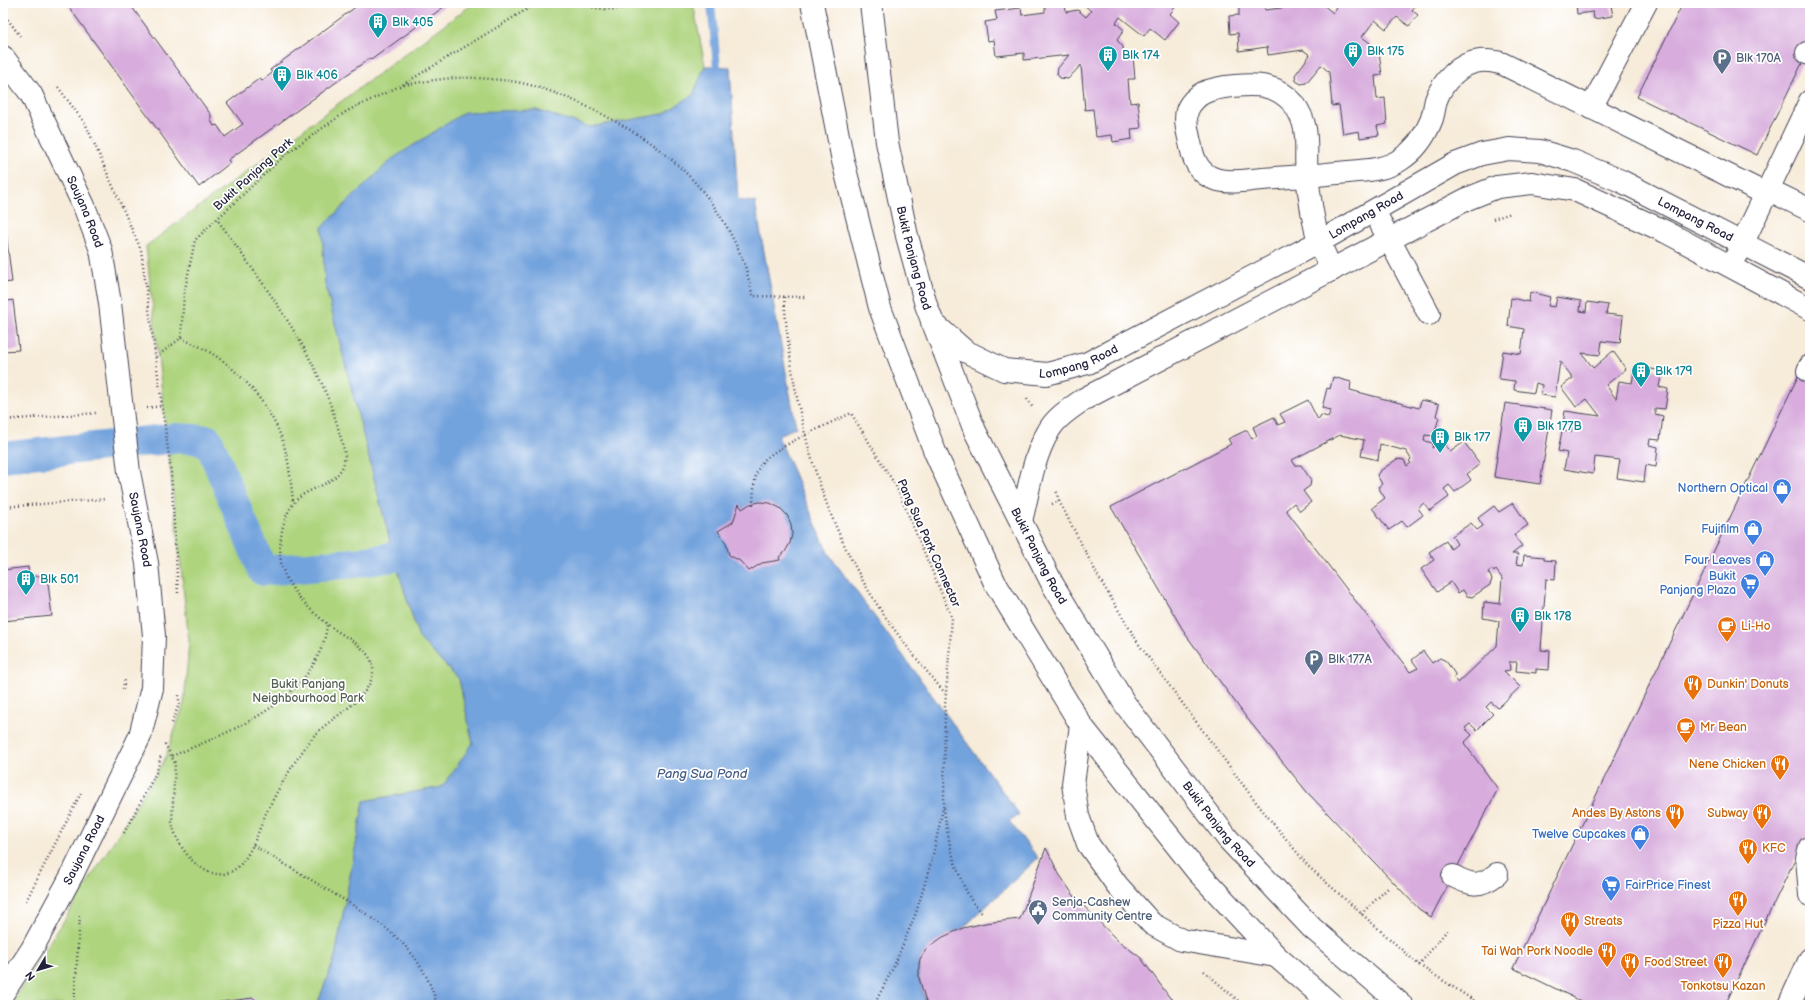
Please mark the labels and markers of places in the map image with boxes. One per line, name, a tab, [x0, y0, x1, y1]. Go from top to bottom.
building icon: Blk 405	[367, 11, 389, 39]
place label: Blk 405	[392, 15, 433, 30]
building icon: Blk 175	[1342, 40, 1364, 68]
building icon: Blk 174	[1097, 44, 1119, 72]
place label: Blk 175	[1367, 44, 1405, 59]
parking icon: Blk 170A	[1711, 47, 1733, 75]
place label: Blk 174	[1122, 48, 1161, 63]
place label: Blk 170A	[1736, 51, 1782, 66]
building icon: Blk 406	[271, 64, 293, 92]
place label: Blk 406	[296, 68, 338, 83]
building icon: Blk 179	[1630, 360, 1652, 388]
place label: Blk 179	[1655, 364, 1693, 379]
building icon: Blk 177B	[1512, 415, 1534, 443]
place label: Blk 177B	[1537, 419, 1582, 434]
building icon: Blk 177	[1429, 426, 1451, 454]
place label: Blk 177	[1454, 430, 1491, 445]
shop icon: Northern Optical	[1771, 477, 1793, 505]
place label: Northern Optical	[1678, 481, 1768, 496]
shop icon: Fujifilm	[1742, 518, 1764, 546]
place label: Fujifilm	[1701, 522, 1739, 537]
shop icon: Four Leaves	[1754, 549, 1776, 577]
place label: Four Leaves	[1684, 553, 1751, 568]
building icon: Blk 501	[15, 568, 37, 596]
place label: Bukit Panjang Plaza	[1659, 569, 1736, 598]
place label: Blk 501	[40, 572, 79, 587]
supermarket icon: Bukit Panjang Plaza	[1739, 572, 1761, 600]
building icon: Blk 178	[1509, 605, 1531, 633]
place label: Blk 178	[1534, 609, 1572, 624]
cafe icon: Li-Ho	[1716, 615, 1738, 643]
place label: Li-Ho	[1741, 619, 1771, 634]
parking icon: Blk 177A	[1303, 648, 1325, 676]
place label: Blk 177A	[1328, 652, 1372, 667]
restaurant icon: Dunkin' Donuts	[1682, 673, 1704, 701]
place label: Dunkin' Donuts	[1707, 677, 1789, 692]
cafe icon: Mr Bean	[1675, 716, 1697, 744]
place label: Mr Bean	[1700, 720, 1747, 735]
restaurant icon: Nene Chicken	[1769, 753, 1791, 781]
place label: Nene Chicken	[1689, 757, 1766, 772]
restaurant icon: Andes By Astons	[1664, 802, 1686, 830]
restaurant icon: Subway	[1751, 802, 1773, 830]
place label: Andes By Astons	[1572, 806, 1661, 821]
place label: Subway	[1707, 806, 1749, 821]
shop icon: Twelve Cupcakes	[1629, 823, 1651, 851]
place label: Twelve Cupcakes	[1532, 827, 1626, 842]
restaurant icon: KFC	[1737, 837, 1759, 865]
place label: KFC	[1762, 841, 1786, 856]
supermarket icon: FairPrice Finest	[1600, 874, 1622, 902]
place label: FairPrice Finest	[1625, 878, 1711, 893]
restaurant icon: Pizza Hut	[1727, 889, 1749, 917]
place label: Senja-Cashew Community Centre	[1052, 895, 1152, 924]
public building icon: Senja-Cashew Community Centre	[1027, 898, 1049, 926]
restaurant icon: Streats	[1559, 910, 1581, 938]
place label: Streats	[1584, 914, 1623, 929]
place label: Pizza Hut	[1713, 917, 1764, 932]
restaurant icon: Tai Wah Pork Noodle	[1596, 940, 1618, 968]
place label: Tai Wah Pork Noodle	[1481, 944, 1593, 959]
restaurant icon: Food Street	[1619, 951, 1641, 979]
restaurant icon: Tonkotsu Kazan	[1712, 951, 1734, 979]
place label: Food Street	[1644, 955, 1708, 970]
place label: Tonkotsu Kazan	[1681, 979, 1766, 994]

